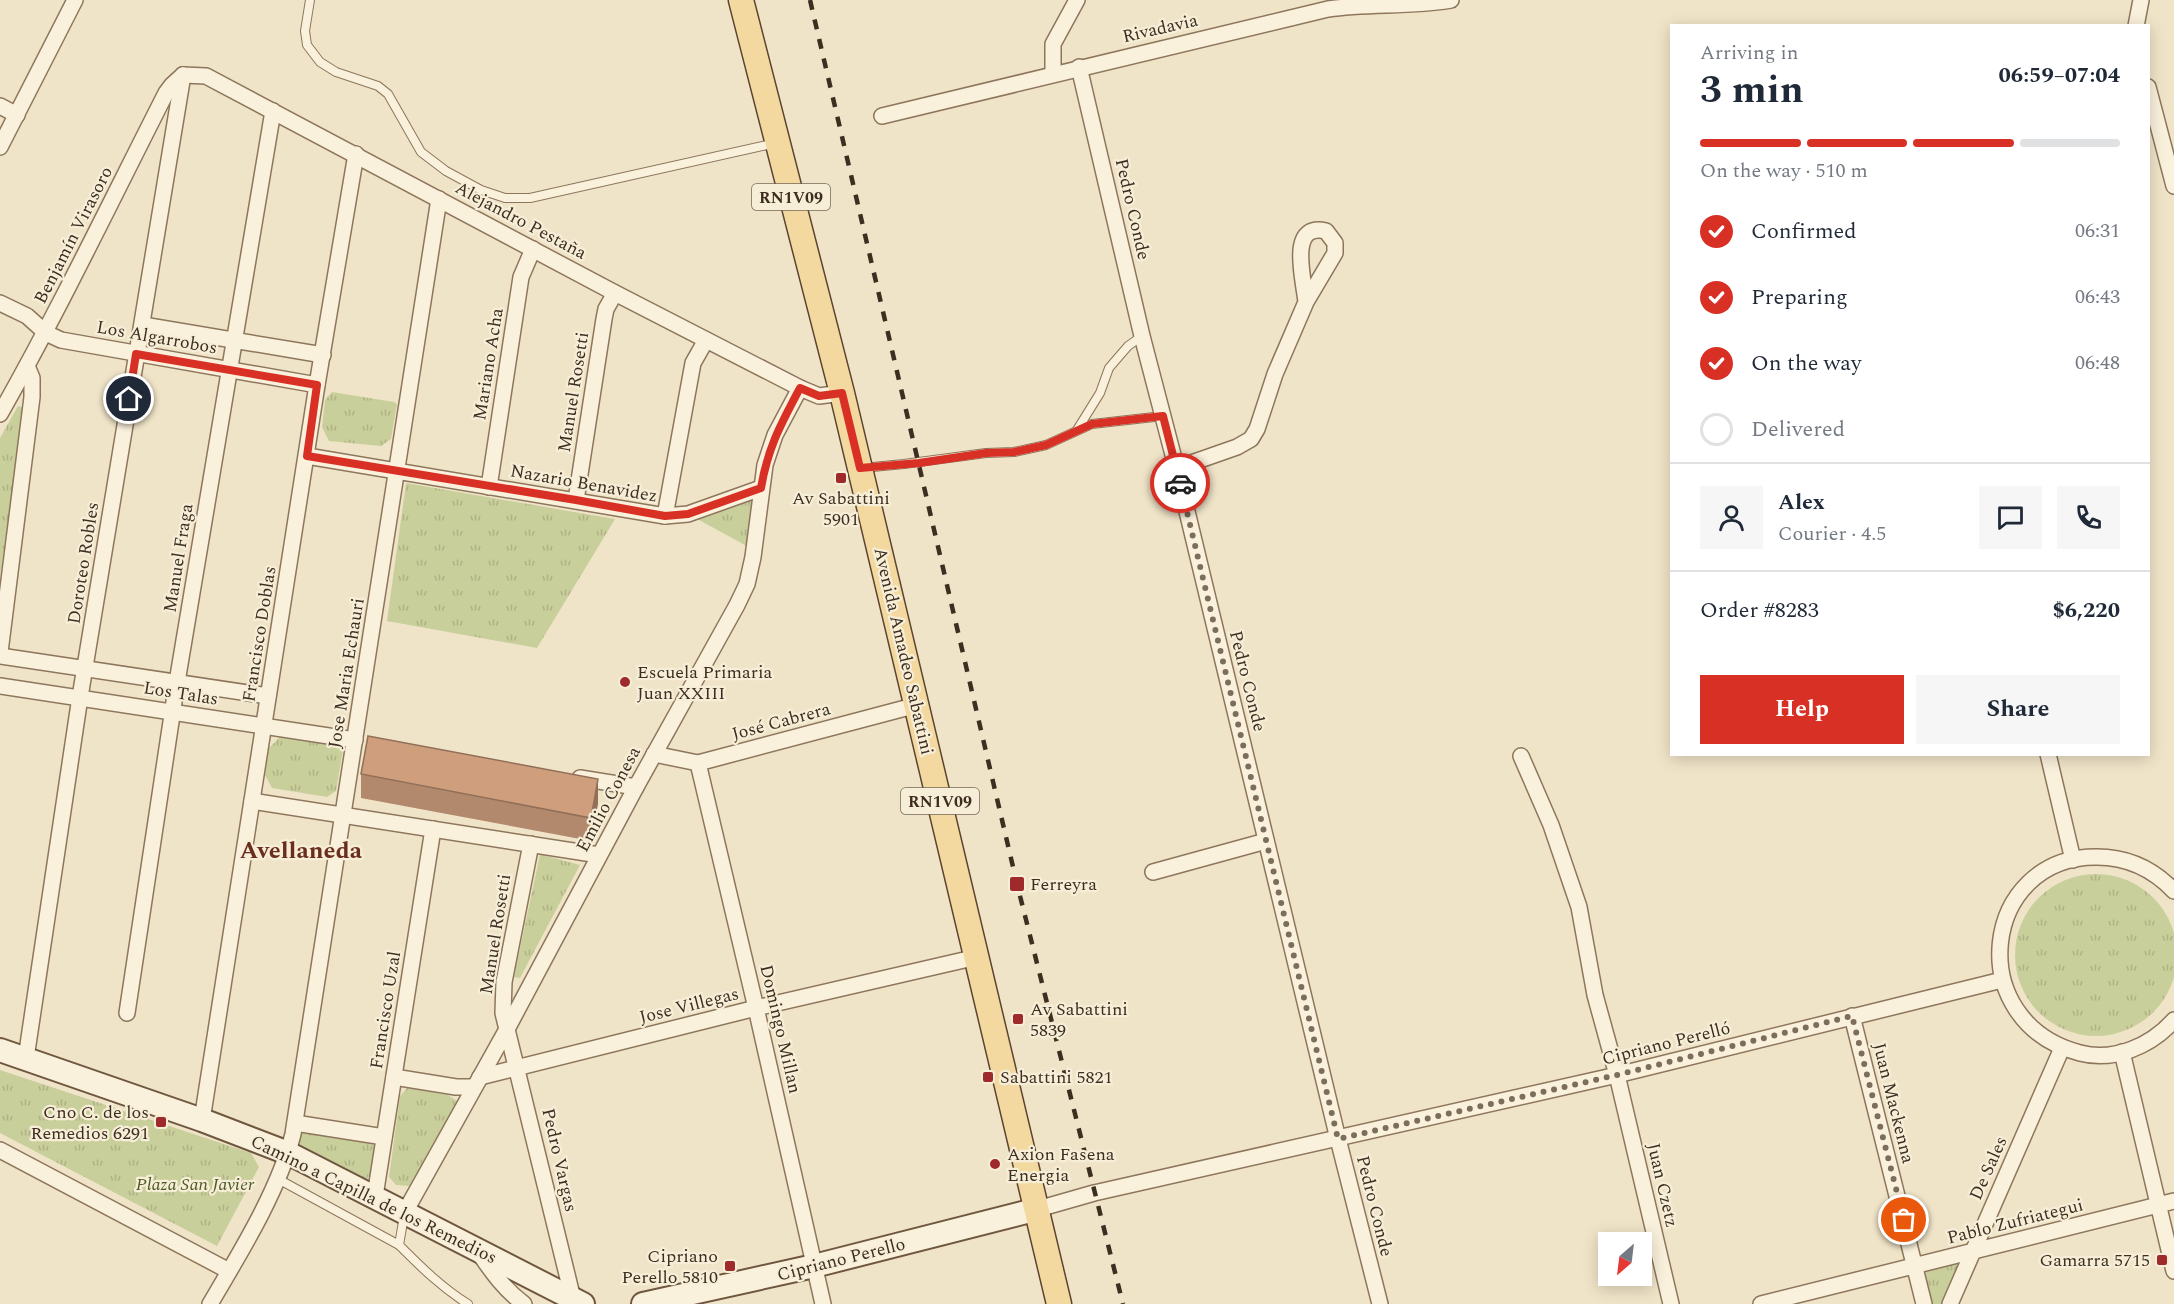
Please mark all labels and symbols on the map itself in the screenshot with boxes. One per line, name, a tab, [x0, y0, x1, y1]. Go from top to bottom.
street label: Rivadavia	[1120, 7, 1201, 50]
street label: Pedro Conde	[1108, 156, 1157, 262]
street label: Benjamín Virasoro	[27, 162, 120, 309]
street label: Alejandro Pestaña	[450, 174, 591, 267]
road number: RN1V09	[752, 184, 830, 210]
street label: Mariano Acha	[466, 306, 511, 422]
street label: Los Algarrobos	[94, 314, 219, 361]
street label: Manuel Rosetti	[551, 330, 596, 454]
pin	[103, 373, 154, 424]
courier	[1150, 453, 1210, 513]
street label: Nazario Benavidez	[508, 457, 660, 510]
marker: Av Sabattini 5901	[834, 471, 848, 485]
place label: Av Sabattini 5901	[792, 485, 890, 533]
street label: Doroteo Robles	[61, 500, 106, 626]
street label: Manuel Fraga	[157, 501, 200, 615]
street label: Avenida Amadeo Sabattini	[866, 545, 941, 758]
street label: Francisco Doblas	[235, 564, 284, 704]
street label: Jose Maria Echauri	[321, 596, 372, 750]
street label: Pedro Conde	[1222, 628, 1273, 735]
place label: Escuela Primaria Juan XXIII	[637, 659, 773, 707]
street label: Los Talas	[142, 674, 220, 713]
marker: Escuela Primaria Juan XXIII	[618, 675, 632, 689]
street label: José Cabrera	[729, 695, 834, 748]
street label: Emilio Conesa	[569, 741, 648, 857]
road number: RN1V09	[901, 788, 979, 814]
district label: Avellaneda	[240, 833, 363, 869]
place label: Ferreyra	[1030, 871, 1097, 898]
street label: Manuel Rosetti	[473, 872, 518, 996]
marker: Ferreyra	[1008, 875, 1026, 893]
street label: Francisco Uzal	[363, 949, 408, 1071]
street label: Domingo Millan	[753, 962, 808, 1096]
street label: Jose Villegas	[636, 980, 742, 1031]
place label: Av Sabattini 5839	[1030, 996, 1128, 1044]
marker: Av Sabattini 5839	[1011, 1012, 1025, 1026]
street label: Cipriano Perelló	[1599, 1015, 1733, 1072]
street label: Juan Mackenna	[1865, 1040, 1922, 1166]
place label: Sabattini 5821	[1000, 1064, 1113, 1091]
marker: Sabattini 5821	[981, 1070, 995, 1084]
place label: Cno C. de los Remedios 6291	[31, 1099, 149, 1147]
street label: Pedro Vargas	[534, 1106, 585, 1215]
marker: Cno C. de los Remedios 6291	[154, 1115, 168, 1129]
street label: Camino a Capilla de los Remedios	[246, 1128, 502, 1271]
street label: De Sales	[1962, 1132, 2015, 1205]
street label: Juan Czetz	[1640, 1140, 1685, 1230]
place label: Axion Fasena Energia	[1007, 1141, 1115, 1189]
street label: Pedro Conde	[1349, 1153, 1400, 1260]
marker: Axion Fasena Energia	[988, 1157, 1002, 1171]
park label: Plaza San Javier	[136, 1171, 255, 1198]
street label: Pablo Zufriategui	[1944, 1192, 2086, 1251]
pin	[1878, 1194, 1929, 1245]
street label: Cipriano Perello	[774, 1231, 908, 1288]
north arrow	[1598, 1232, 1652, 1286]
place label: Cipriano Perello 5810	[622, 1243, 718, 1291]
place label: Gamarra 5715	[2039, 1247, 2150, 1274]
marker: Gamarra 5715	[2155, 1253, 2169, 1267]
marker: Cipriano Perello 5810	[723, 1259, 737, 1273]

